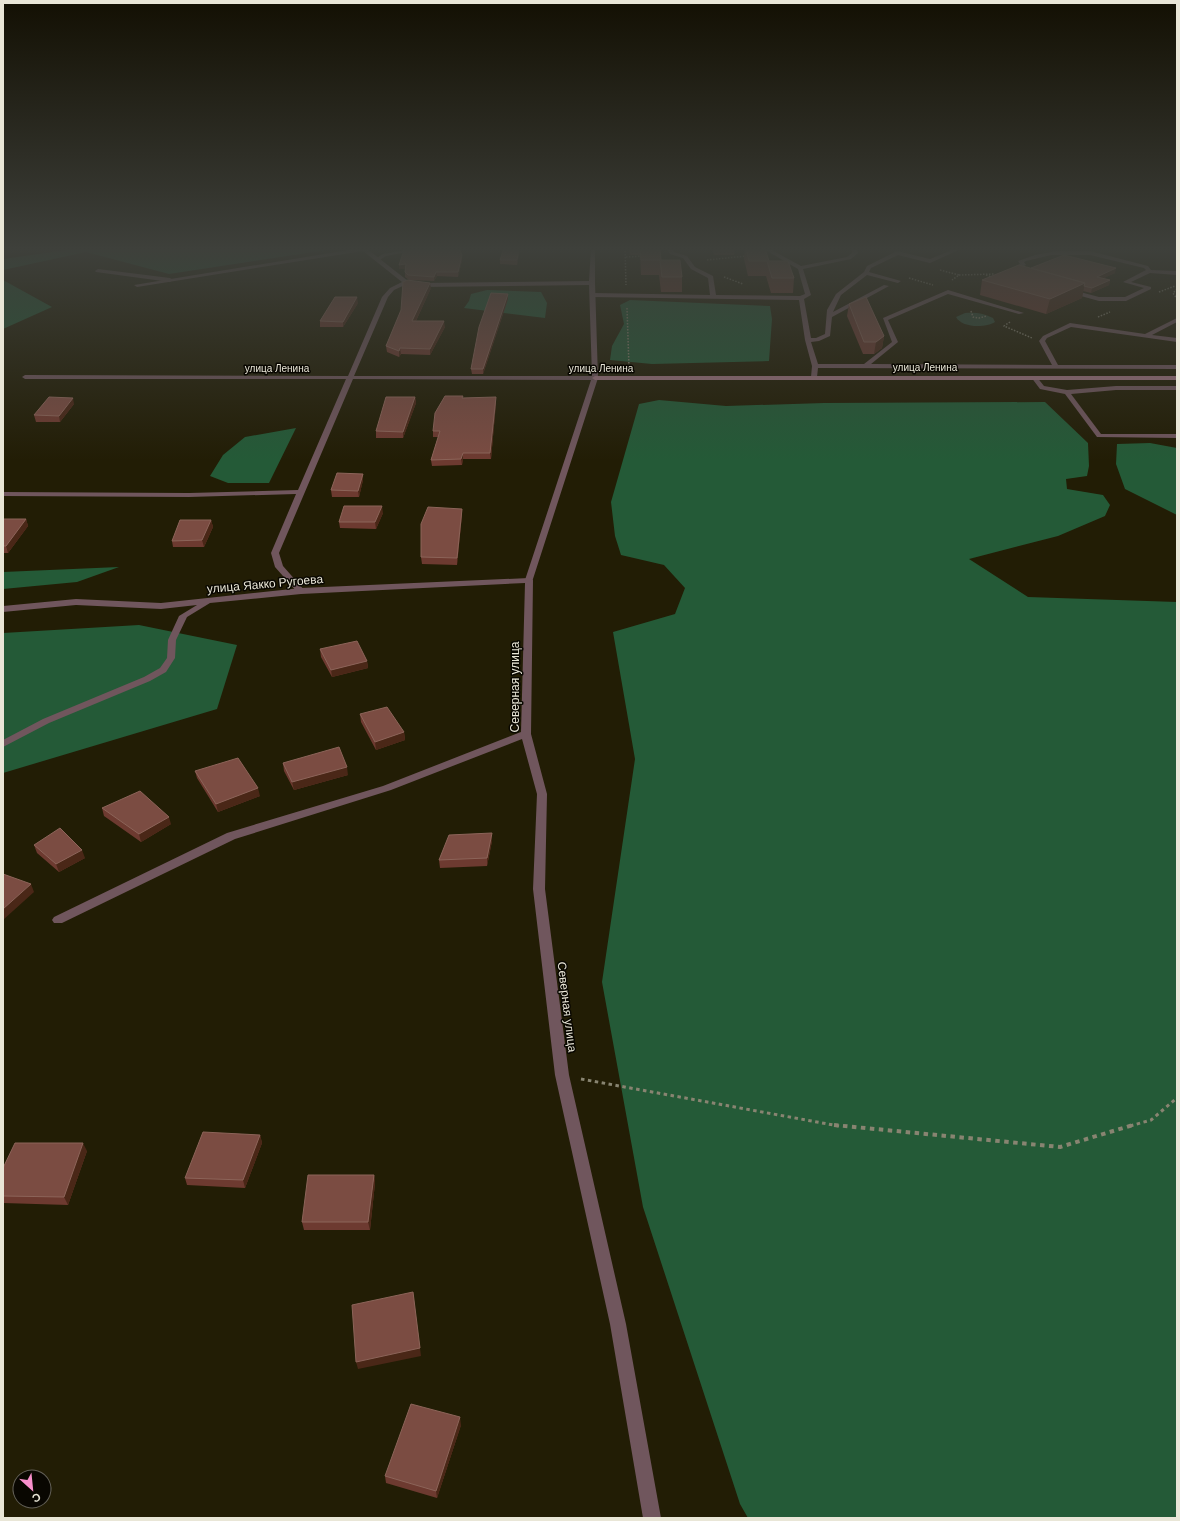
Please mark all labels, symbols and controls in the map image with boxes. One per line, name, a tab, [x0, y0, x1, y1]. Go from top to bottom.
street label: улица Ленина	[893, 361, 958, 374]
street label: улица Ленина	[245, 362, 310, 375]
street label: улица Ленина	[569, 362, 634, 375]
street label: улица Яакко Ругоева	[206, 571, 324, 597]
street label: Северная улица	[507, 641, 523, 732]
street label: Северная улица	[554, 961, 581, 1053]
north arrow	[12, 1469, 52, 1509]
text: С	[30, 1490, 43, 1506]

